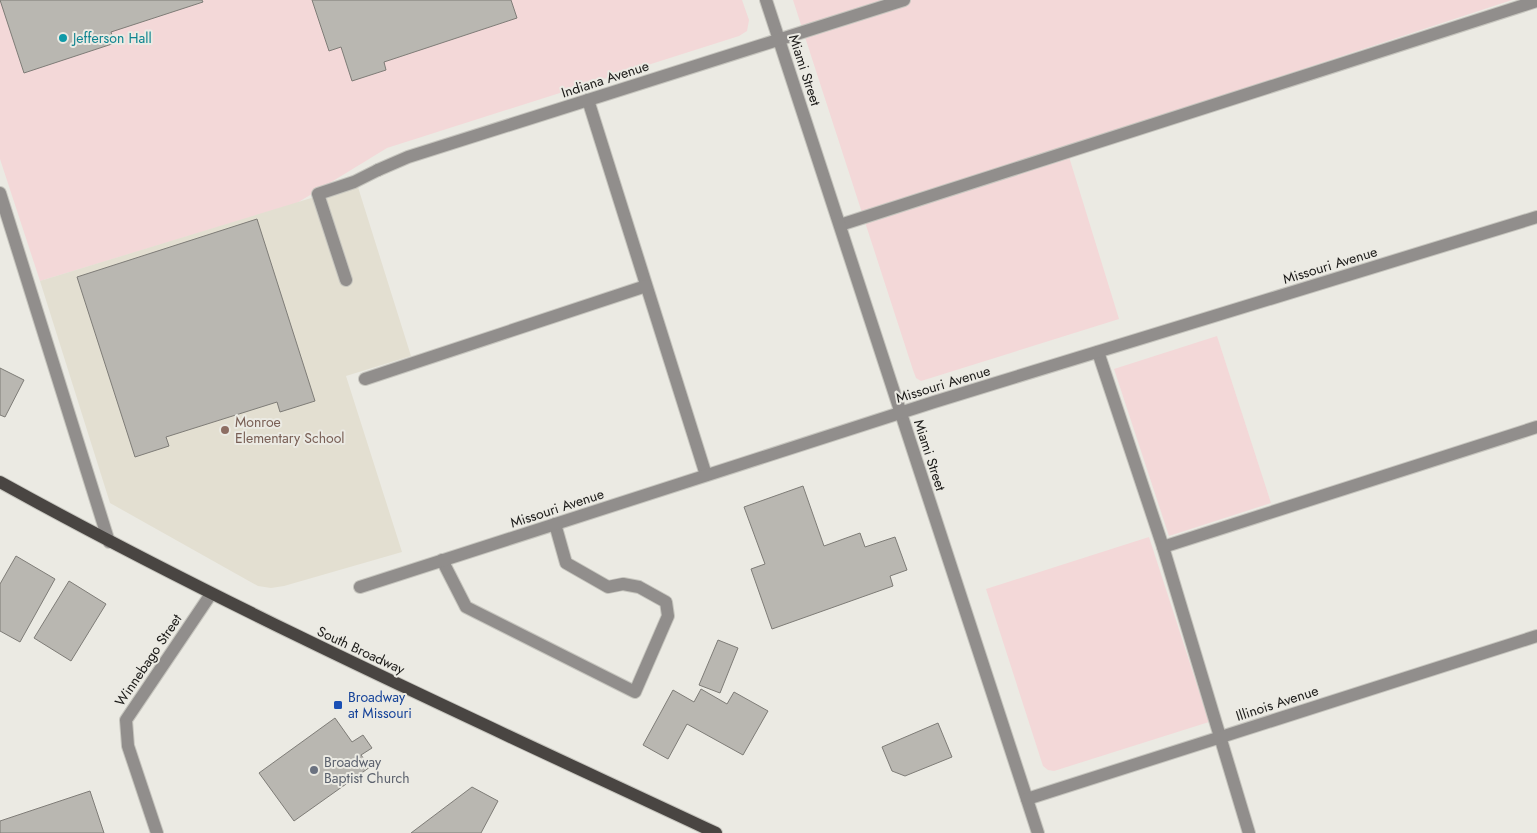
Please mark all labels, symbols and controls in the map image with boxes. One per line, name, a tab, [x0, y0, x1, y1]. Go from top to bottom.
place label: Jefferson Hall	[71, 28, 152, 48]
marker: Jefferson Hall	[57, 32, 69, 44]
street label: Miami Street	[784, 32, 826, 109]
street label: Indiana Avenue	[559, 55, 651, 103]
street label: Missouri Avenue	[1280, 241, 1380, 289]
street label: Missouri Avenue	[893, 360, 993, 408]
place label: Monroe Elementary School	[235, 412, 345, 448]
street label: Miami Street	[909, 417, 951, 494]
marker: Monroe Elementary School	[219, 424, 231, 436]
street label: Missouri Avenue	[508, 483, 606, 533]
street label: Winnebago Street	[110, 609, 187, 710]
street label: South Broadway	[314, 621, 409, 679]
street label: Illinois Avenue	[1233, 680, 1321, 726]
place label: Broadway at Missouri	[348, 687, 412, 723]
marker: Broadway at Missouri	[332, 699, 344, 711]
place label: Broadway Baptist Church	[324, 752, 410, 788]
marker: Broadway Baptist Church	[308, 764, 320, 776]

